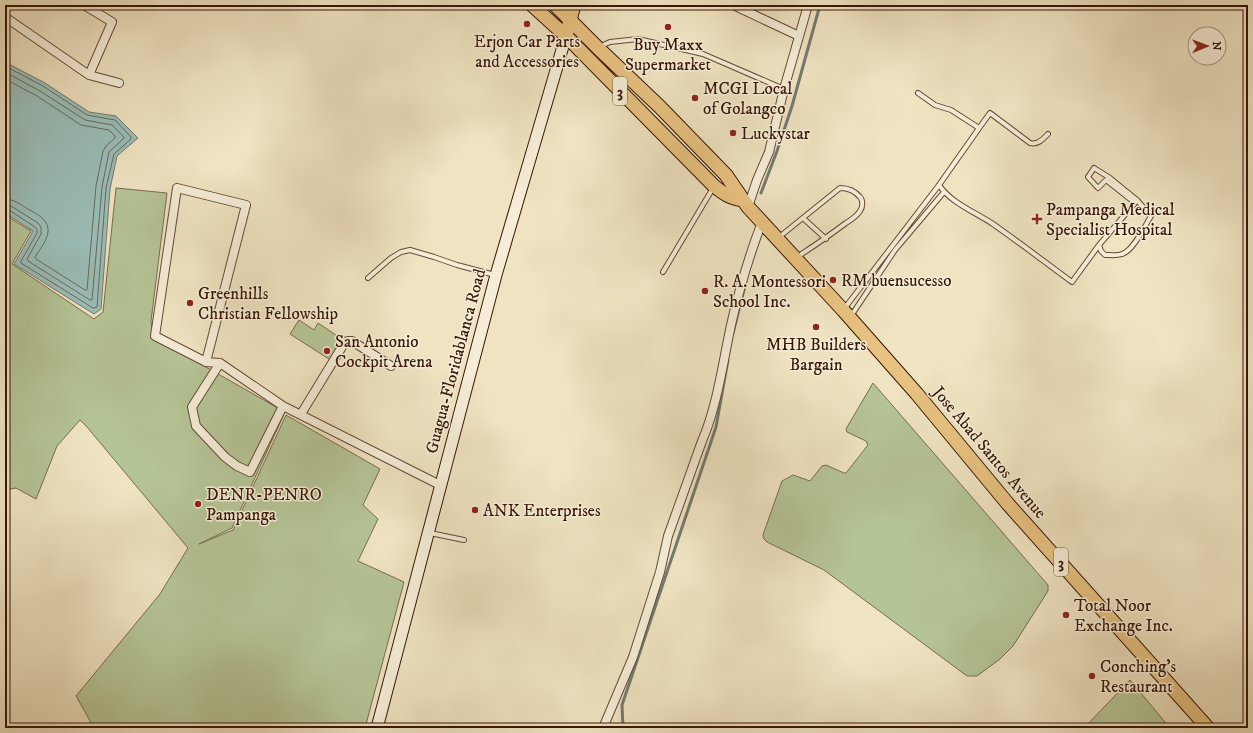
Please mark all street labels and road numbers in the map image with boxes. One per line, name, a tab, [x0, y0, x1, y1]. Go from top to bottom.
road number: 3	[613, 77, 627, 105]
street label: Guagua-Floridablanca Road	[421, 266, 491, 456]
street label: Jose Abad Santos Avenue	[926, 380, 1051, 523]
road number: 3	[1054, 548, 1068, 576]

